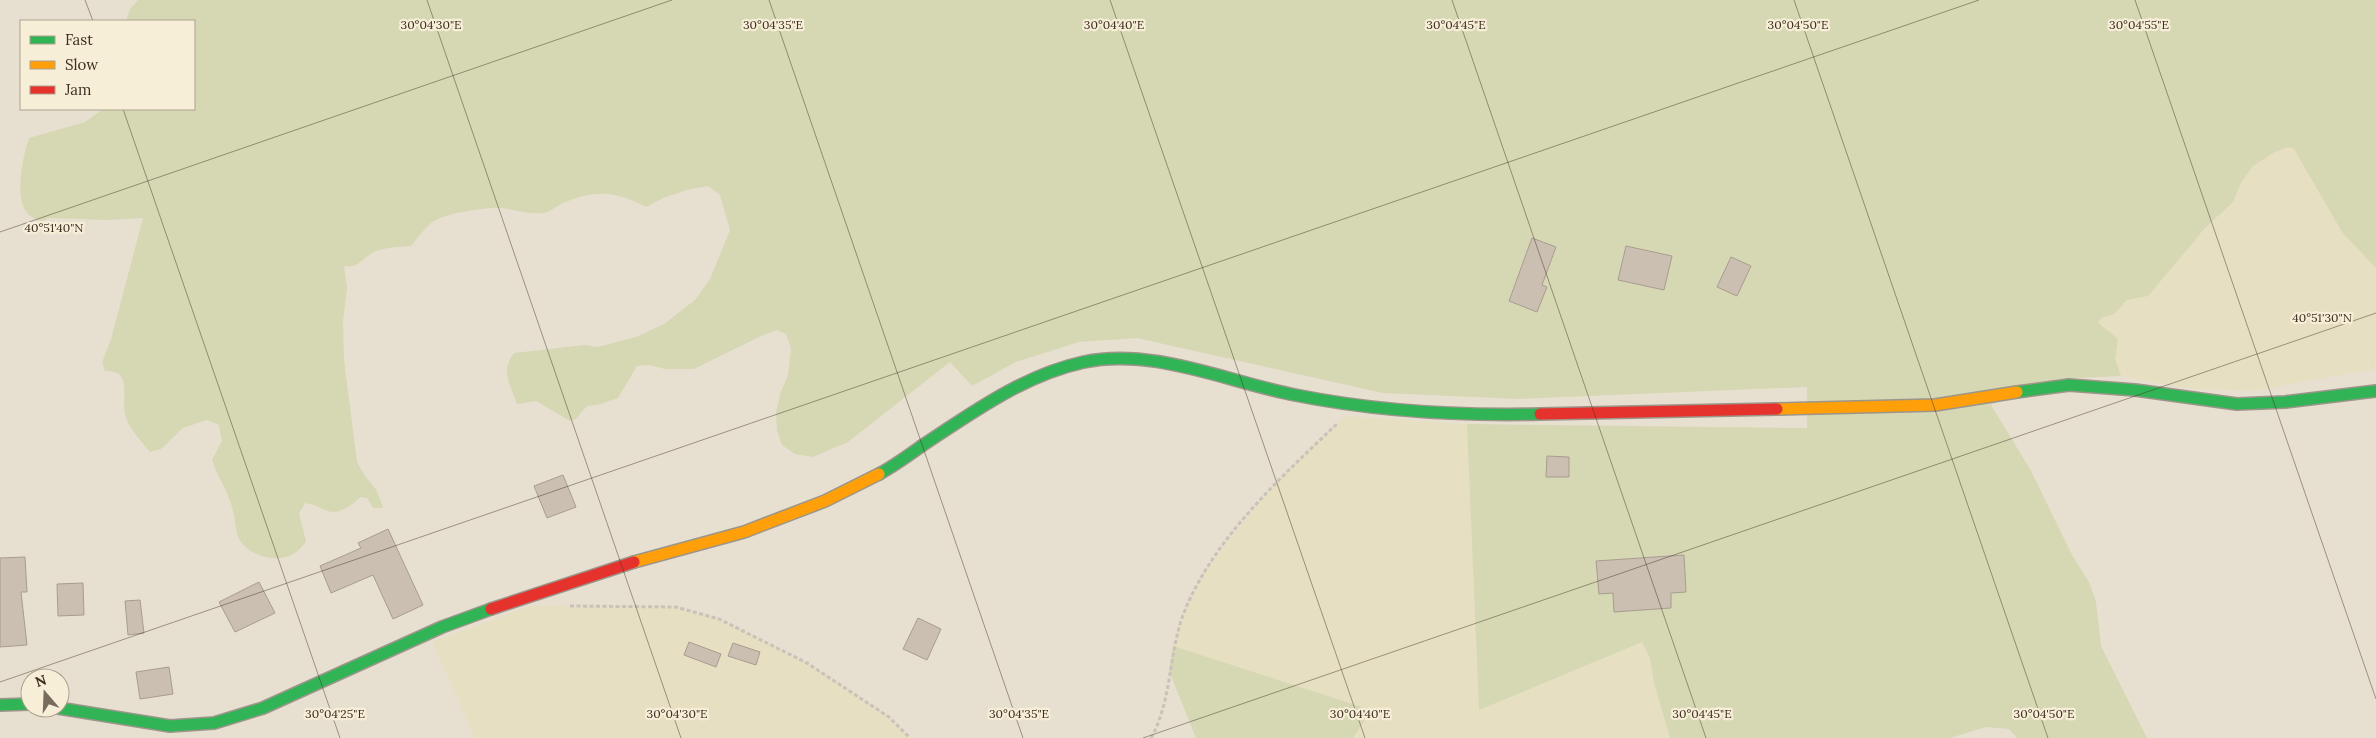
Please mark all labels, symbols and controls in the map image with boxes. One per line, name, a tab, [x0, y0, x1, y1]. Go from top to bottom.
text: 30°04'30"E	[400, 17, 462, 32]
text: 30°04'35"E	[743, 17, 803, 32]
text: 30°04'40"E	[1084, 17, 1144, 32]
text: 30°04'45"E	[1426, 17, 1486, 32]
text: 30°04'50"E	[1768, 17, 1828, 32]
text: 30°04'55"E	[2109, 17, 2169, 32]
legend	[20, 20, 195, 110]
text: Fast	[65, 30, 93, 49]
text: Slow	[65, 55, 98, 74]
text: Jam	[64, 80, 92, 99]
text: 40°51'40"N	[25, 220, 83, 235]
text: 40°51'30"N	[2292, 310, 2352, 325]
north arrow	[20, 668, 70, 718]
text: N	[33, 670, 49, 691]
text: 30°04'25"E	[305, 706, 365, 721]
text: 30°04'30"E	[646, 706, 708, 721]
text: 30°04'35"E	[989, 706, 1049, 721]
text: 30°04'40"E	[1330, 706, 1390, 721]
text: 30°04'45"E	[1672, 706, 1732, 721]
text: 30°04'50"E	[2014, 706, 2074, 721]

